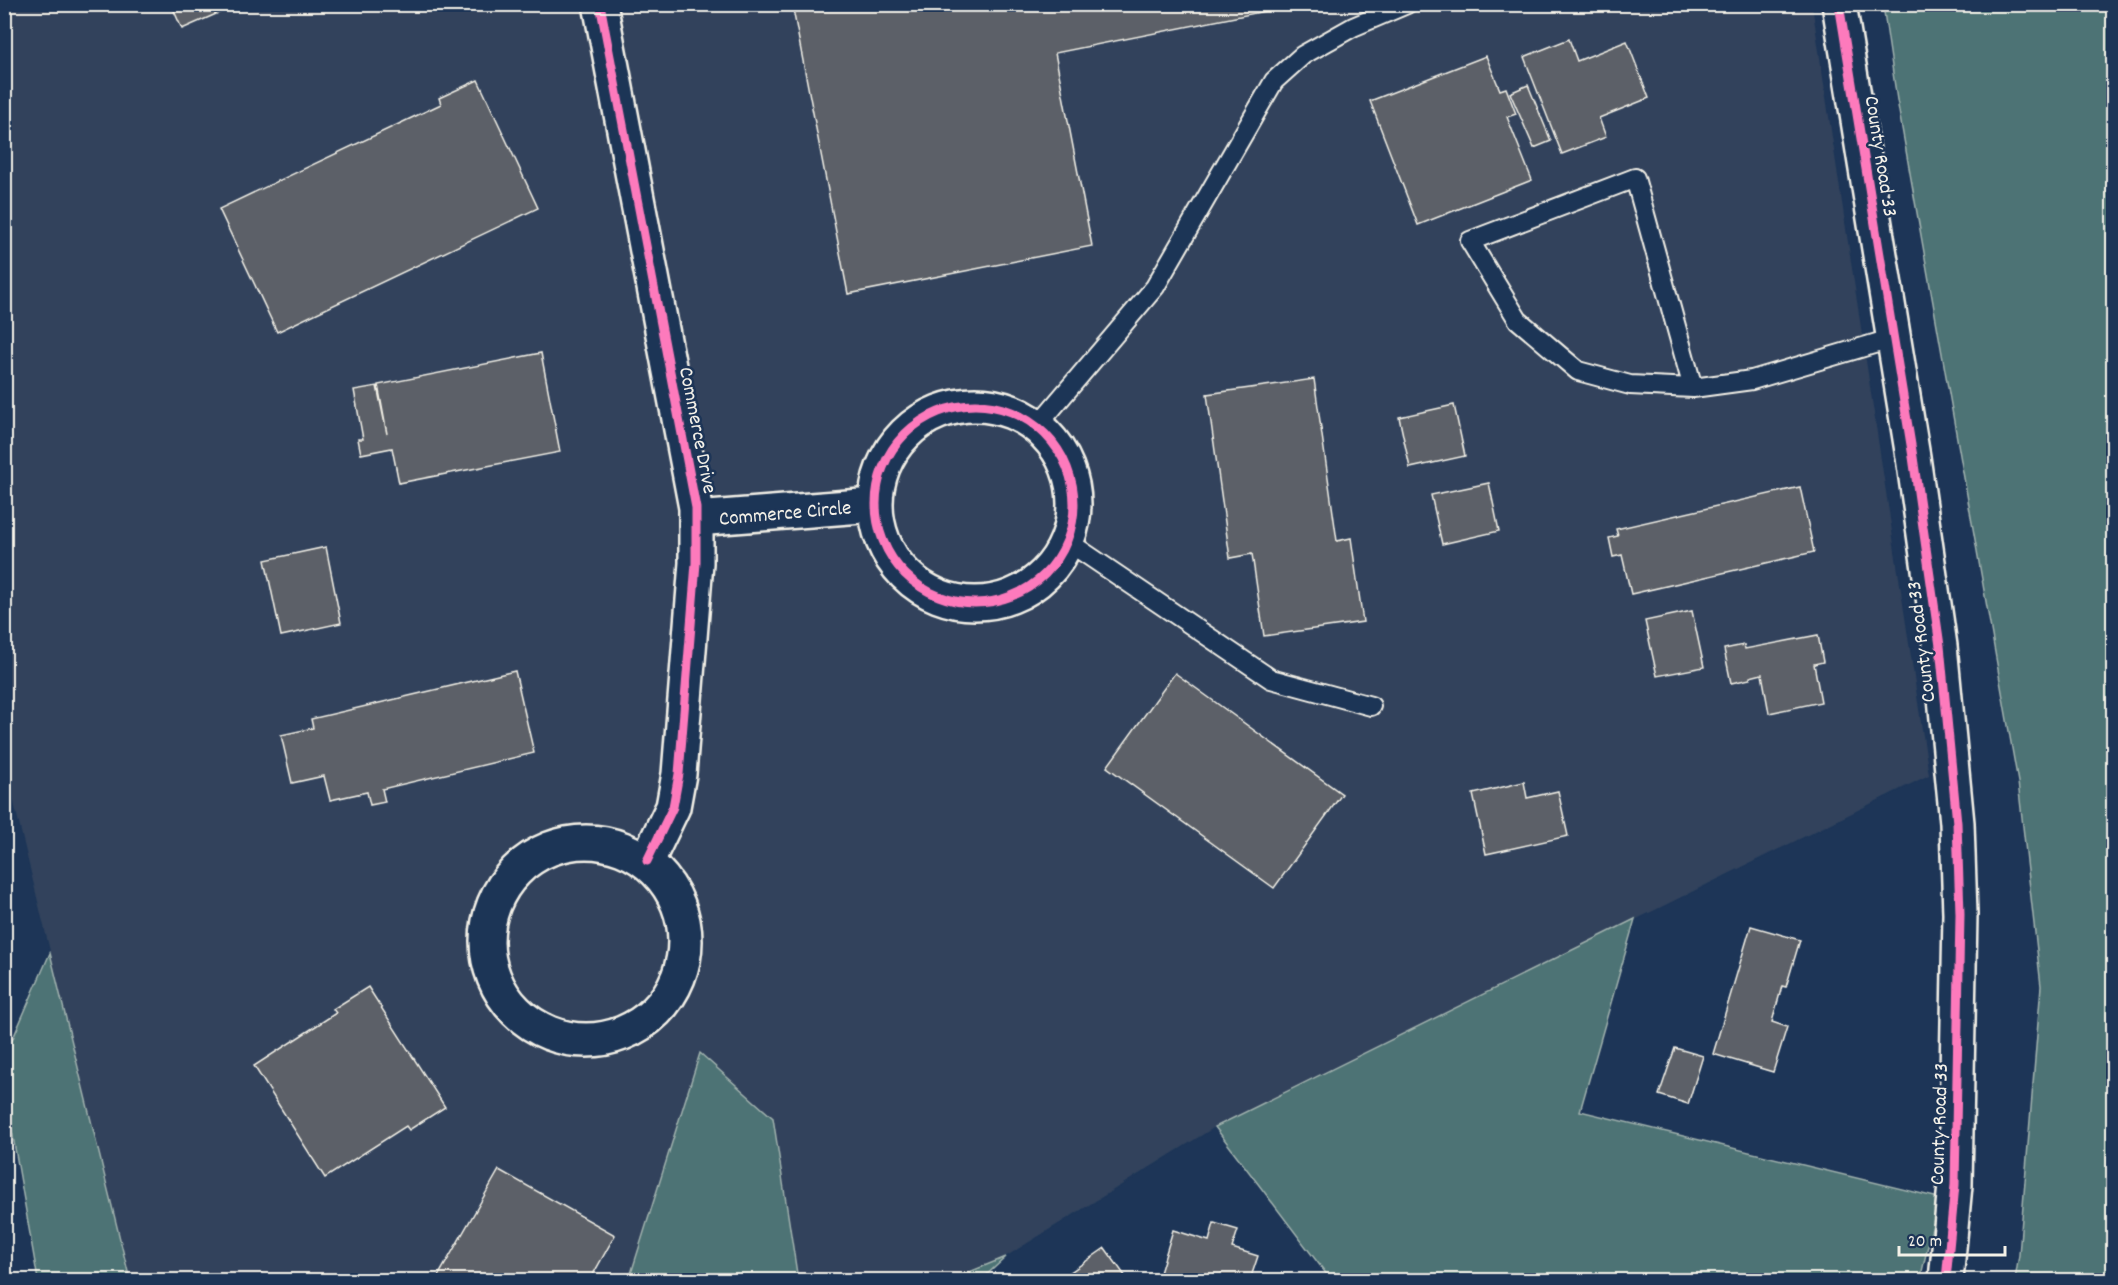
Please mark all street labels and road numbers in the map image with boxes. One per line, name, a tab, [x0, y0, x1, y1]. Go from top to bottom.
street label: County Road 33	[1855, 94, 1903, 219]
street label: Commerce Drive	[669, 365, 723, 497]
street label: Commerce Circle	[718, 494, 853, 536]
street label: County Road 33	[1901, 579, 1945, 704]
street label: County Road 33	[1924, 1062, 1958, 1186]

